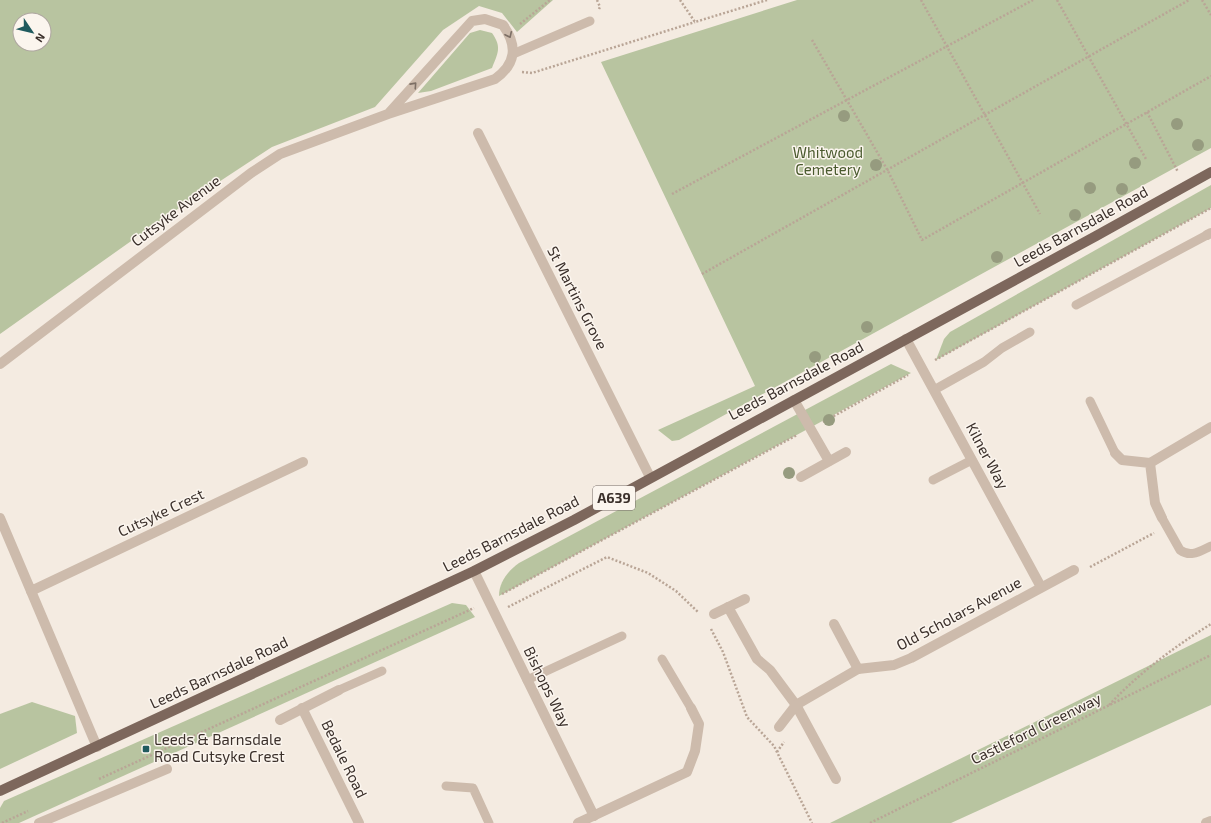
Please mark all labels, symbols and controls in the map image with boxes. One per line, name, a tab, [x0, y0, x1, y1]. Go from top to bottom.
north arrow	[12, 12, 52, 52]
text: N	[33, 31, 48, 45]
one-way arrow	[504, 31, 512, 38]
one-way arrow	[410, 83, 417, 90]
park label: Whitwood Cemetery	[793, 143, 863, 178]
street label: Cutsyke Avenue	[127, 171, 224, 250]
street label: Leeds Barnsdale Road	[1010, 182, 1151, 270]
street label: St Martins Grove	[544, 243, 612, 352]
street label: Leeds Barnsdale Road	[725, 337, 866, 423]
street label: Kilner Way	[963, 419, 1013, 492]
street label: Cutsyke Crest	[115, 484, 207, 540]
road number: A639	[593, 486, 635, 510]
street label: Leeds Barnsdale Road	[439, 491, 582, 575]
street label: Old Scholars Avenue	[893, 573, 1024, 654]
street label: Leeds Barnsdale Road	[147, 632, 291, 712]
street label: Bishops Way	[521, 643, 575, 730]
street label: Castleford Greenway	[967, 689, 1104, 768]
street label: Bedale Road	[318, 717, 372, 801]
place label: Leeds & Barnsdale Road Cutsyke Crest	[154, 730, 285, 765]
marker: Leeds & Barnsdale Road Cutsyke Crest	[141, 744, 151, 754]

